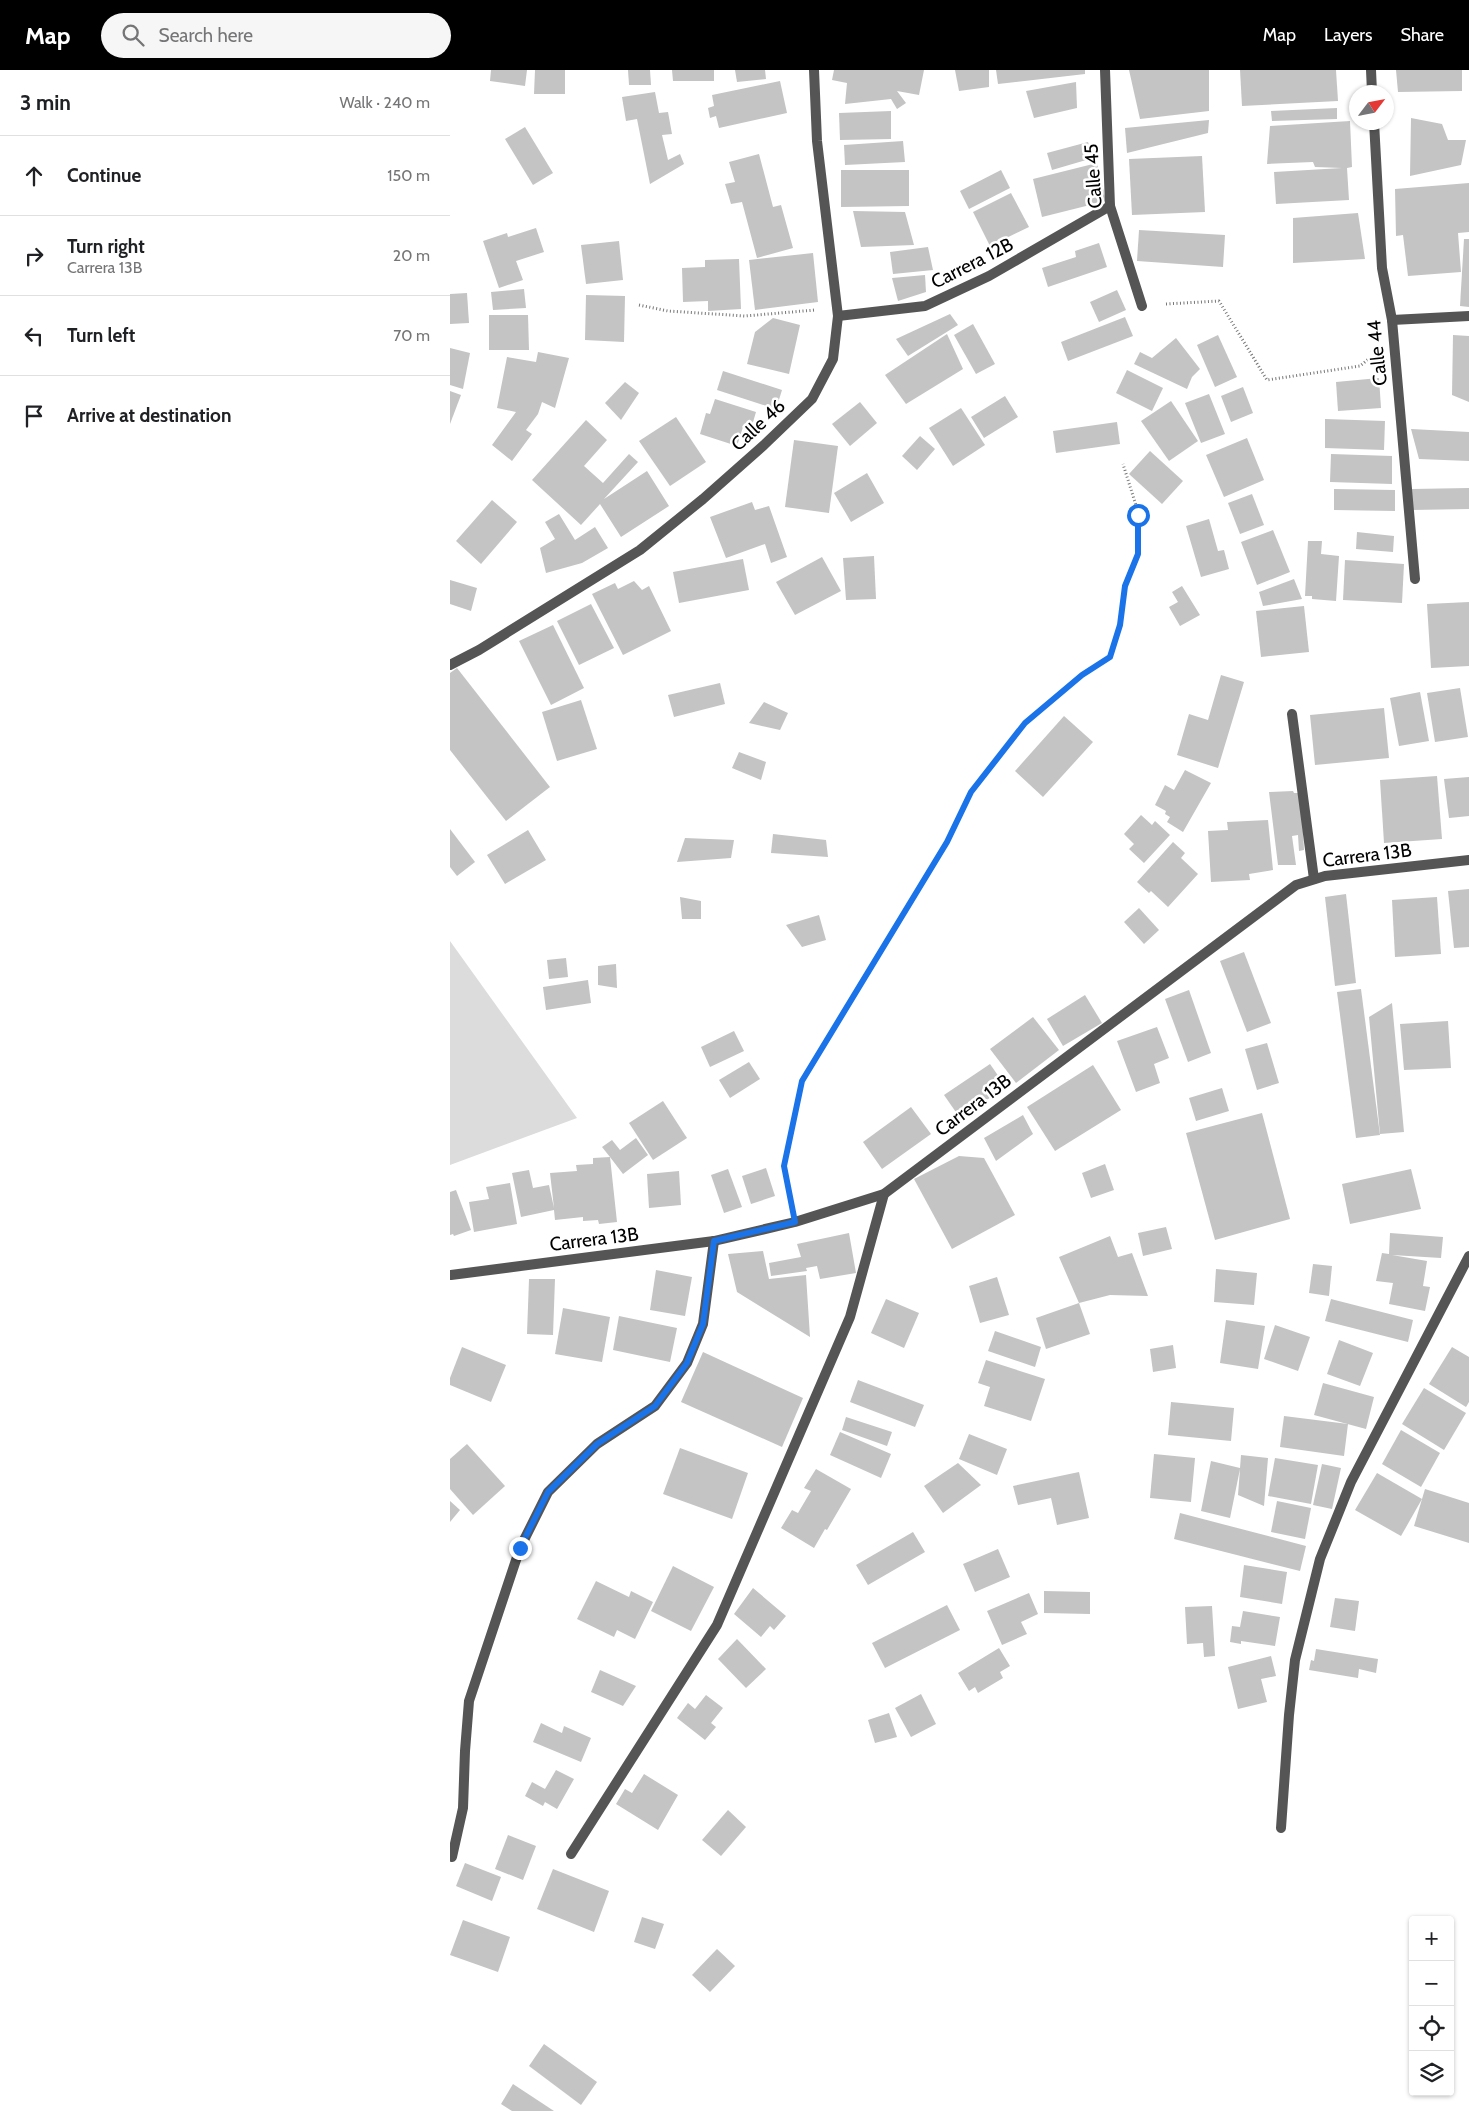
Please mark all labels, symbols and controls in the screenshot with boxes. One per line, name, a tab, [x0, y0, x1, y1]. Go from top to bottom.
search box	[101, 13, 451, 58]
text: Map	[25, 21, 71, 50]
icon: search	[119, 21, 147, 49]
text: Search here	[159, 24, 253, 47]
text: Map	[1263, 24, 1296, 46]
text: Layers	[1324, 24, 1373, 46]
text: Share	[1401, 24, 1444, 46]
north arrow	[1349, 85, 1394, 130]
text: 3 min	[20, 90, 71, 115]
text: Walk · 240 m	[339, 93, 430, 112]
street label: Calle 45	[1079, 143, 1107, 209]
icon: ahead	[20, 162, 48, 190]
text: Continue	[67, 164, 141, 187]
text: 150 m	[387, 166, 430, 185]
street label: Carrera 12B	[927, 233, 1017, 293]
text: Turn right	[67, 235, 145, 258]
icon: right	[20, 242, 48, 270]
text: 20 m	[393, 246, 430, 265]
text: Carrera 13B	[67, 258, 142, 277]
street label: Calle 44	[1362, 319, 1392, 387]
icon: left	[20, 322, 48, 350]
text: Turn left	[67, 324, 135, 347]
text: 70 m	[393, 326, 430, 345]
street label: Calle 46	[726, 394, 790, 456]
icon: arrive	[20, 402, 48, 430]
text: Arrive at destination	[67, 404, 231, 427]
route start	[1127, 504, 1150, 527]
street label: Carrera 13B	[1321, 838, 1413, 872]
street label: Carrera 13B	[930, 1069, 1016, 1141]
street label: Carrera 13B	[548, 1222, 640, 1256]
route end	[509, 1537, 532, 1560]
map controls	[1409, 1916, 1454, 2096]
button: +	[1409, 1916, 1454, 1961]
button: −	[1409, 1961, 1454, 2006]
button: locate	[1409, 2006, 1454, 2051]
button: layers	[1409, 2051, 1454, 2096]

